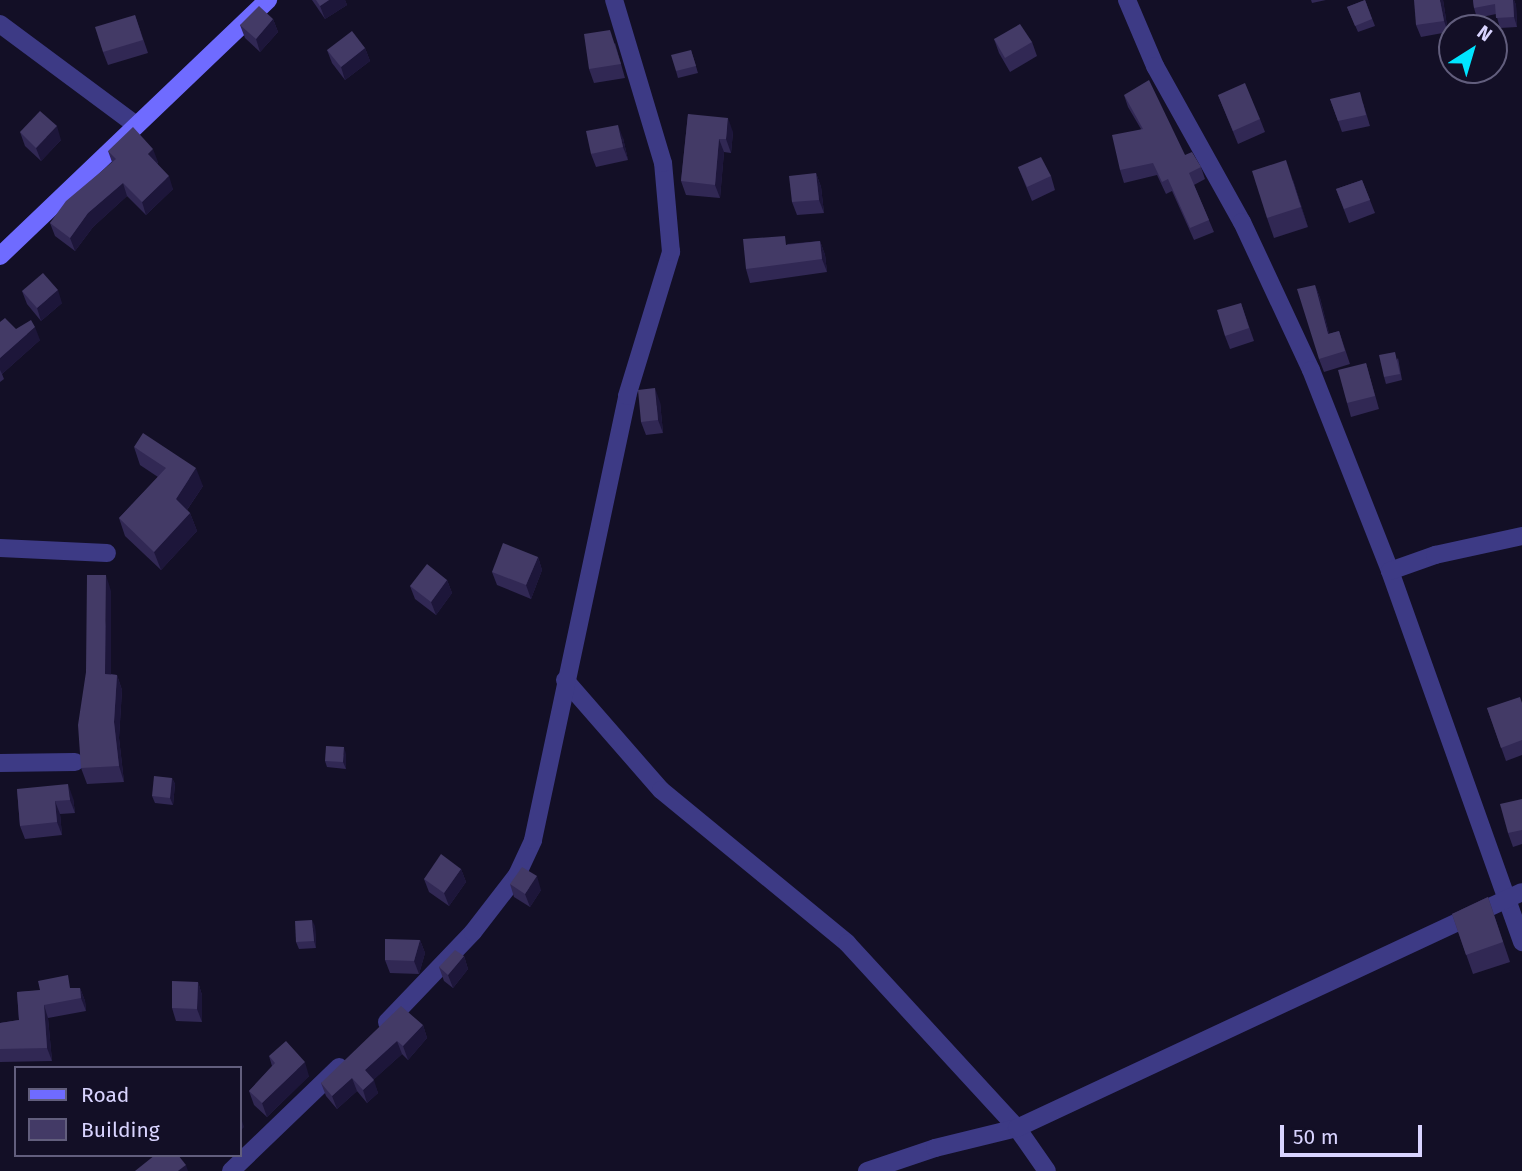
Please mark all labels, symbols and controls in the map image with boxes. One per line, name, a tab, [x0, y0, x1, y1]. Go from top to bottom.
north arrow	[1438, 14, 1508, 84]
text: N	[1473, 20, 1497, 46]
legend	[14, 1066, 242, 1157]
text: Road	[81, 1082, 129, 1108]
scale bar	[1284, 1112, 1426, 1156]
text: Building	[81, 1117, 160, 1143]
text: 50 m	[1293, 1124, 1339, 1150]

